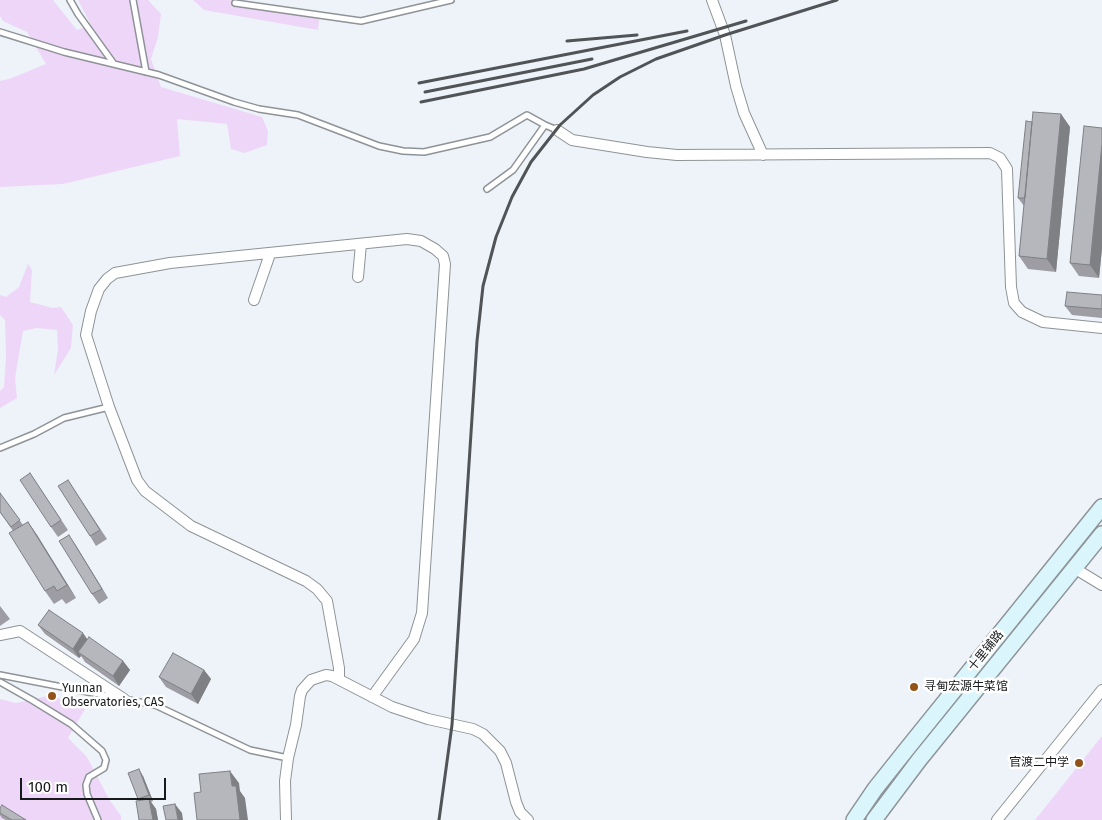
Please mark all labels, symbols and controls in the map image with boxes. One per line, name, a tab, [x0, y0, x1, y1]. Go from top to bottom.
street label: 十里铺路	[965, 628, 1007, 674]
place label: 寻甸宏源牛菜馆	[924, 680, 1008, 694]
marker: 寻甸宏源牛菜馆	[908, 681, 920, 693]
place label: Yunnan Observatories, CAS	[62, 682, 164, 710]
marker: Yunnan Observatories, CAS	[46, 690, 58, 702]
place label: 官渡二中学	[1009, 756, 1069, 770]
marker: 官渡二中学	[1073, 757, 1085, 769]
scale bar	[22, 768, 169, 800]
text: 100 m	[28, 778, 68, 796]

